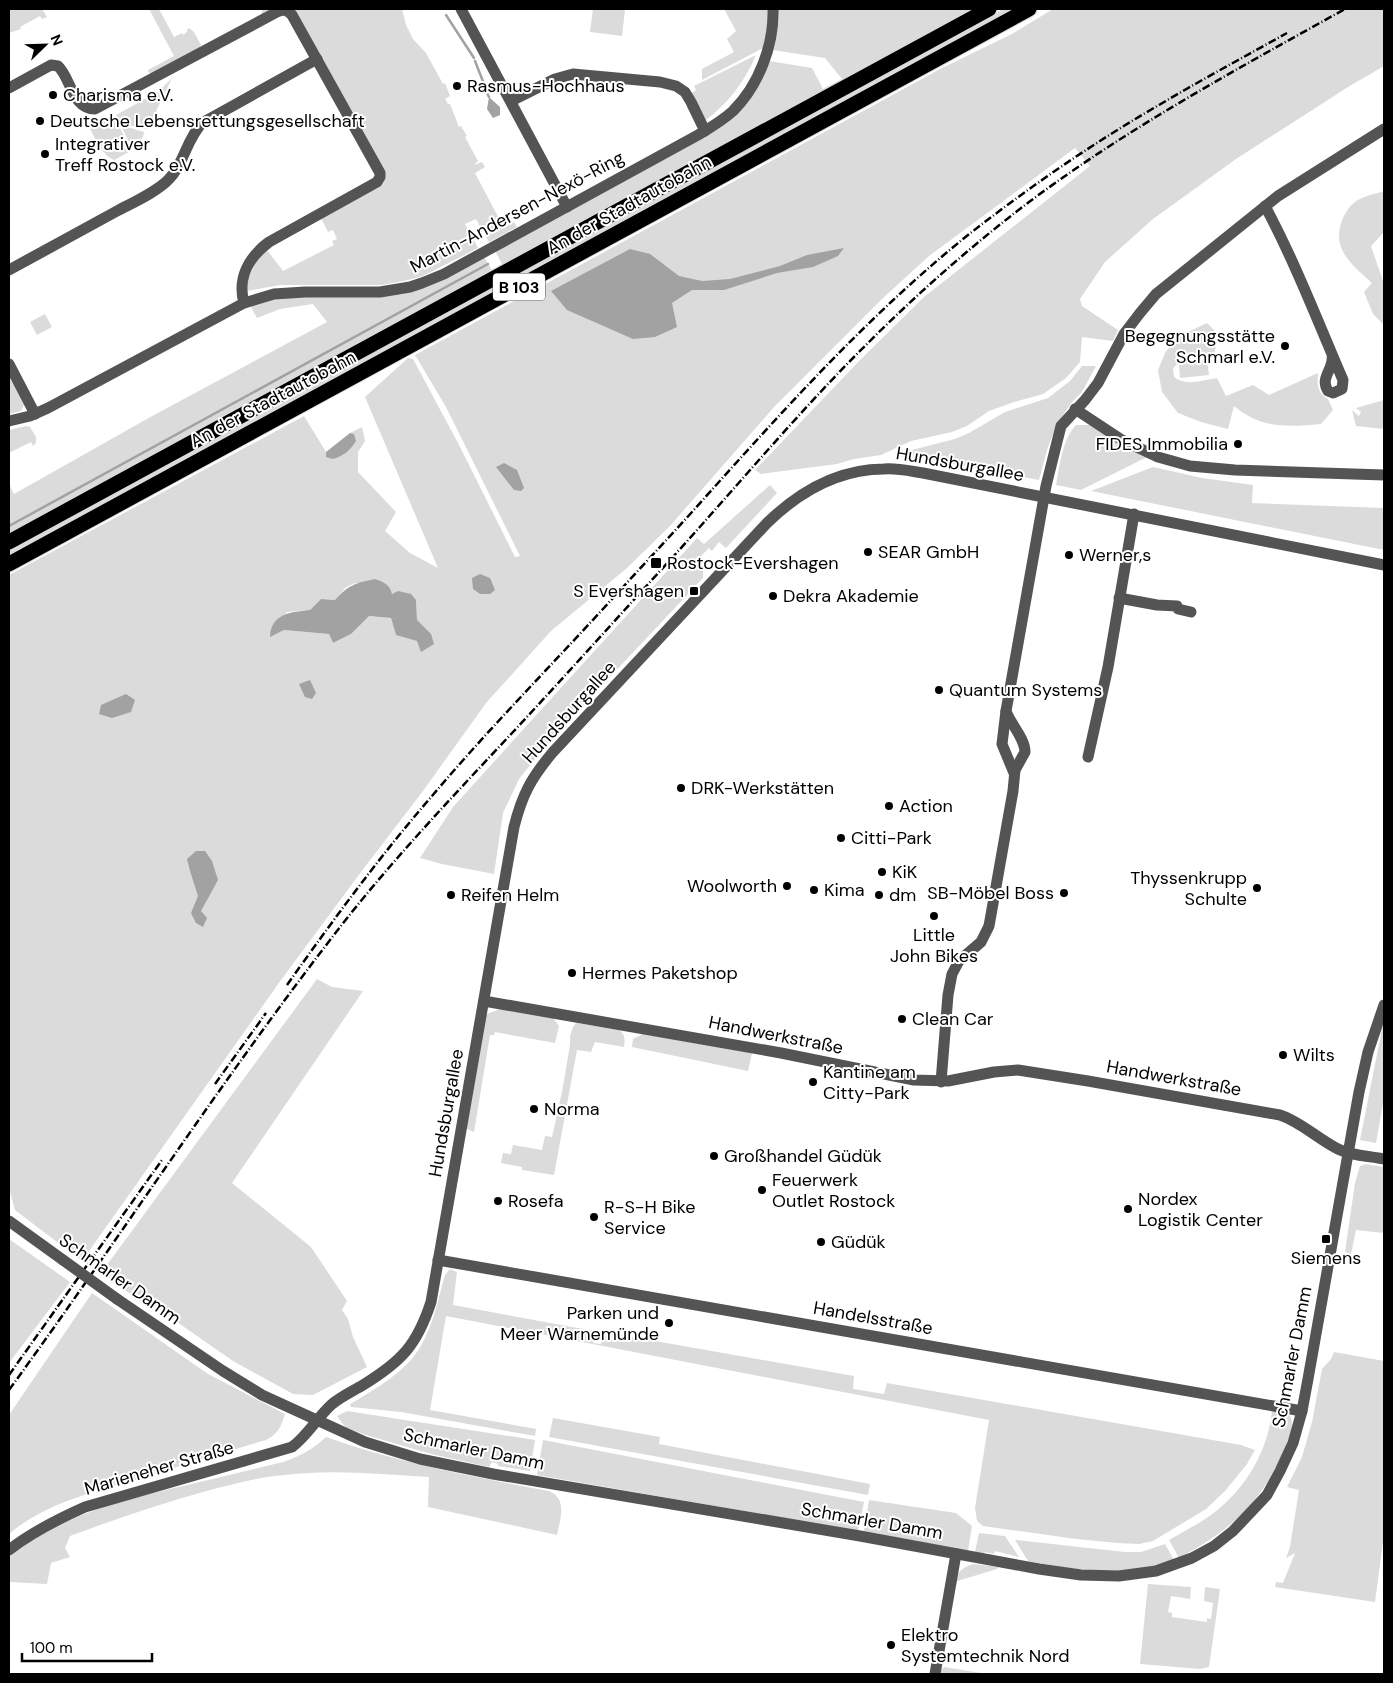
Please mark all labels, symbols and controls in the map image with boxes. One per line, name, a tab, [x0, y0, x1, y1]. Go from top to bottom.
north arrow	[20, 20, 70, 70]
text: N	[47, 32, 67, 48]
place label: Rasmus-Hochhaus	[467, 74, 624, 98]
marker: Rasmus-Hochhaus	[451, 80, 463, 92]
place label: Charisma e.V.	[63, 83, 173, 107]
marker: Charisma e.V.	[47, 89, 59, 101]
place label: Deutsche Lebensrettungsgesellschaft	[50, 109, 365, 133]
marker: Deutsche Lebensrettungsgesellschaft	[34, 115, 46, 127]
place label: Integrativer Treff Rostock e.V.	[55, 132, 195, 177]
street label: Martin-Andersen-Nexö-Ring	[406, 145, 628, 279]
marker: Integrativer Treff Rostock e.V.	[39, 148, 51, 160]
street label: An der Stadtautobahn	[542, 150, 716, 260]
road number: B 103	[493, 274, 545, 300]
place label: Begegnungsstätte Schmarl e.V.	[1125, 324, 1275, 369]
marker: Begegnungsstätte Schmarl e.V.	[1279, 340, 1291, 352]
street label: An der Stadtautobahn	[186, 345, 360, 453]
place label: FIDES Immobilia	[1096, 432, 1228, 456]
marker: FIDES Immobilia	[1232, 438, 1244, 450]
street label: Hundsburgallee	[894, 441, 1026, 487]
place label: SEAR GmbH	[878, 540, 979, 564]
place label: Werner,s	[1079, 543, 1151, 567]
marker: SEAR GmbH	[862, 546, 874, 558]
marker: Werner,s	[1063, 549, 1075, 561]
place label: Rostock-Evershagen	[667, 551, 839, 575]
marker: Rostock-Evershagen	[649, 556, 663, 570]
place label: S Evershagen	[573, 579, 684, 603]
place label: Dekra Akademie	[783, 584, 919, 608]
marker: S Evershagen	[688, 585, 700, 597]
marker: Dekra Akademie	[767, 590, 779, 602]
street label: Hundsburgallee	[517, 656, 621, 768]
place label: Quantum Systems	[949, 678, 1102, 702]
marker: Quantum Systems	[933, 684, 945, 696]
place label: DRK-Werkstätten	[691, 776, 834, 800]
marker: DRK-Werkstätten	[675, 782, 687, 794]
place label: Action	[899, 794, 953, 818]
marker: Action	[883, 800, 895, 812]
place label: Citti-Park	[851, 826, 932, 850]
marker: Citti-Park	[835, 832, 847, 844]
place label: KiK	[892, 860, 918, 884]
marker: KiK	[876, 866, 888, 878]
place label: Thyssenkrupp Schulte	[1130, 866, 1247, 911]
place label: Woolworth	[687, 874, 777, 898]
place label: Kima	[824, 878, 865, 902]
marker: Woolworth	[781, 880, 793, 892]
place label: SB-Möbel Boss	[927, 881, 1054, 905]
marker: Thyssenkrupp Schulte	[1251, 882, 1263, 894]
place label: Reifen Helm	[461, 883, 559, 907]
place label: dm	[889, 883, 916, 907]
marker: Kima	[808, 884, 820, 896]
marker: SB-Möbel Boss	[1058, 887, 1070, 899]
marker: Reifen Helm	[445, 889, 457, 901]
marker: dm	[873, 889, 885, 901]
marker: Little John Bikes	[928, 910, 940, 922]
place label: Little John Bikes	[890, 923, 978, 968]
place label: Hermes Paketshop	[582, 961, 738, 985]
marker: Hermes Paketshop	[566, 967, 578, 979]
place label: Clean Car	[912, 1007, 994, 1031]
street label: Handwerkstraße	[707, 1010, 845, 1060]
marker: Clean Car	[896, 1013, 908, 1025]
place label: Wilts	[1293, 1043, 1335, 1067]
street label: Hundsburgallee	[423, 1047, 469, 1179]
marker: Wilts	[1277, 1049, 1289, 1061]
street label: Handwerkstraße	[1105, 1054, 1243, 1102]
place label: Kantine am Citty-Park	[823, 1060, 916, 1105]
marker: Kantine am Citty-Park	[807, 1076, 819, 1088]
place label: Norma	[544, 1097, 600, 1121]
marker: Norma	[528, 1103, 540, 1115]
place label: Großhandel Güdük	[724, 1144, 882, 1168]
marker: Großhandel Güdük	[708, 1150, 720, 1162]
place label: Feuerwerk Outlet Rostock	[772, 1168, 895, 1213]
marker: Feuerwerk Outlet Rostock	[756, 1184, 768, 1196]
place label: Nordex Logistik Center	[1138, 1187, 1263, 1232]
place label: Rosefa	[508, 1189, 564, 1213]
marker: Rosefa	[492, 1195, 504, 1207]
place label: R-S-H Bike Service	[604, 1195, 695, 1240]
marker: Nordex Logistik Center	[1122, 1203, 1134, 1215]
marker: R-S-H Bike Service	[588, 1211, 600, 1223]
street label: Schmarler Damm	[54, 1228, 186, 1330]
place label: Güdük	[831, 1230, 886, 1254]
marker: Siemens	[1320, 1233, 1332, 1245]
marker: Güdük	[815, 1236, 827, 1248]
place label: Siemens	[1291, 1246, 1361, 1270]
street label: Schmarler Damm	[1267, 1284, 1317, 1430]
street label: Handelsstraße	[811, 1296, 935, 1340]
place label: Parken und Meer Warnemünde	[500, 1301, 659, 1346]
marker: Parken und Meer Warnemünde	[663, 1317, 675, 1329]
street label: Schmarler Damm	[401, 1422, 547, 1476]
street label: Marieneher Straße	[81, 1435, 237, 1501]
street label: Schmarler Damm	[799, 1497, 945, 1545]
place label: Elektro Systemtechnik Nord	[901, 1623, 1070, 1668]
scale bar	[22, 1630, 152, 1662]
text: 100 m	[30, 1638, 73, 1658]
marker: Elektro Systemtechnik Nord	[885, 1639, 897, 1651]

